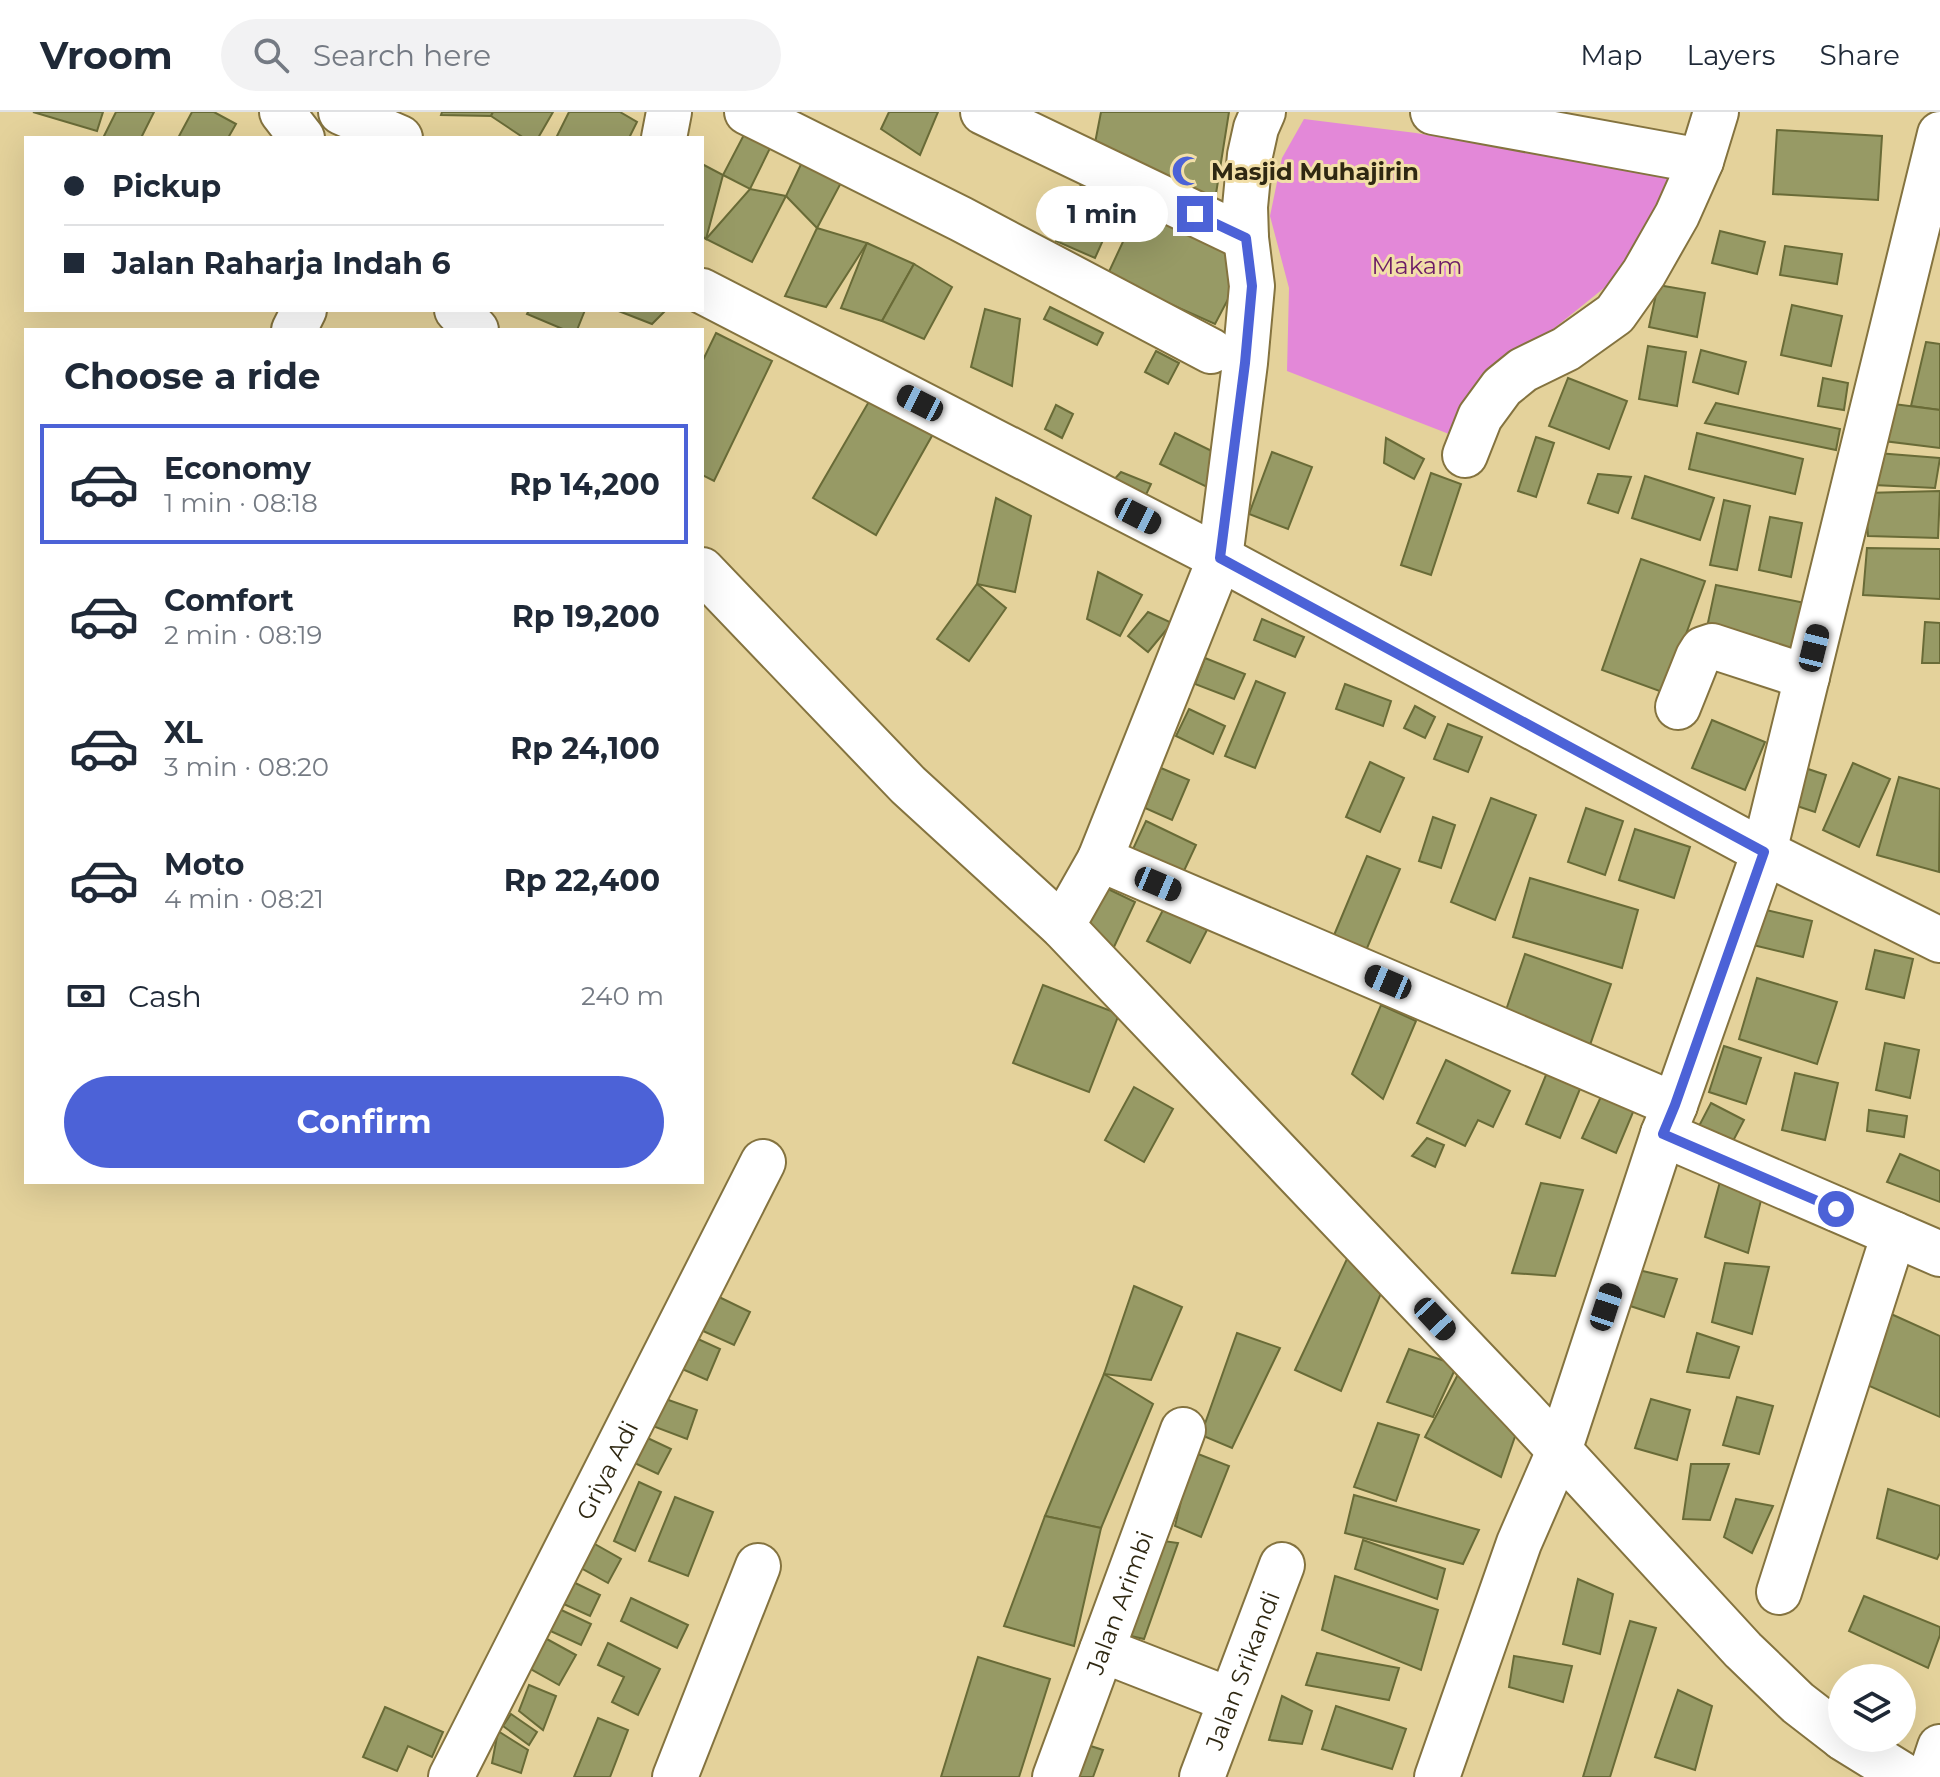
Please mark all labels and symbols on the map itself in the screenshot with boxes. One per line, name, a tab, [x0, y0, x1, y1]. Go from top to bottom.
mosque icon: Masjid Muhajirin	[1170, 154, 1204, 188]
place label: Masjid Muhajirin	[1211, 157, 1419, 186]
callout: 1 min	[1035, 186, 1167, 242]
route end	[1177, 196, 1213, 232]
park label: Makam	[1372, 251, 1462, 280]
car	[893, 381, 947, 425]
car	[1111, 494, 1165, 538]
car	[1797, 622, 1831, 674]
car	[1131, 864, 1185, 904]
car	[1361, 962, 1415, 1002]
route start	[1818, 1191, 1854, 1227]
car	[1587, 1280, 1625, 1334]
car	[1410, 1293, 1460, 1345]
street label: Griya Adi	[569, 1416, 644, 1525]
street label: Jalan Arimbi	[1079, 1527, 1159, 1679]
street label: Jalan Srikandi	[1199, 1587, 1285, 1755]

